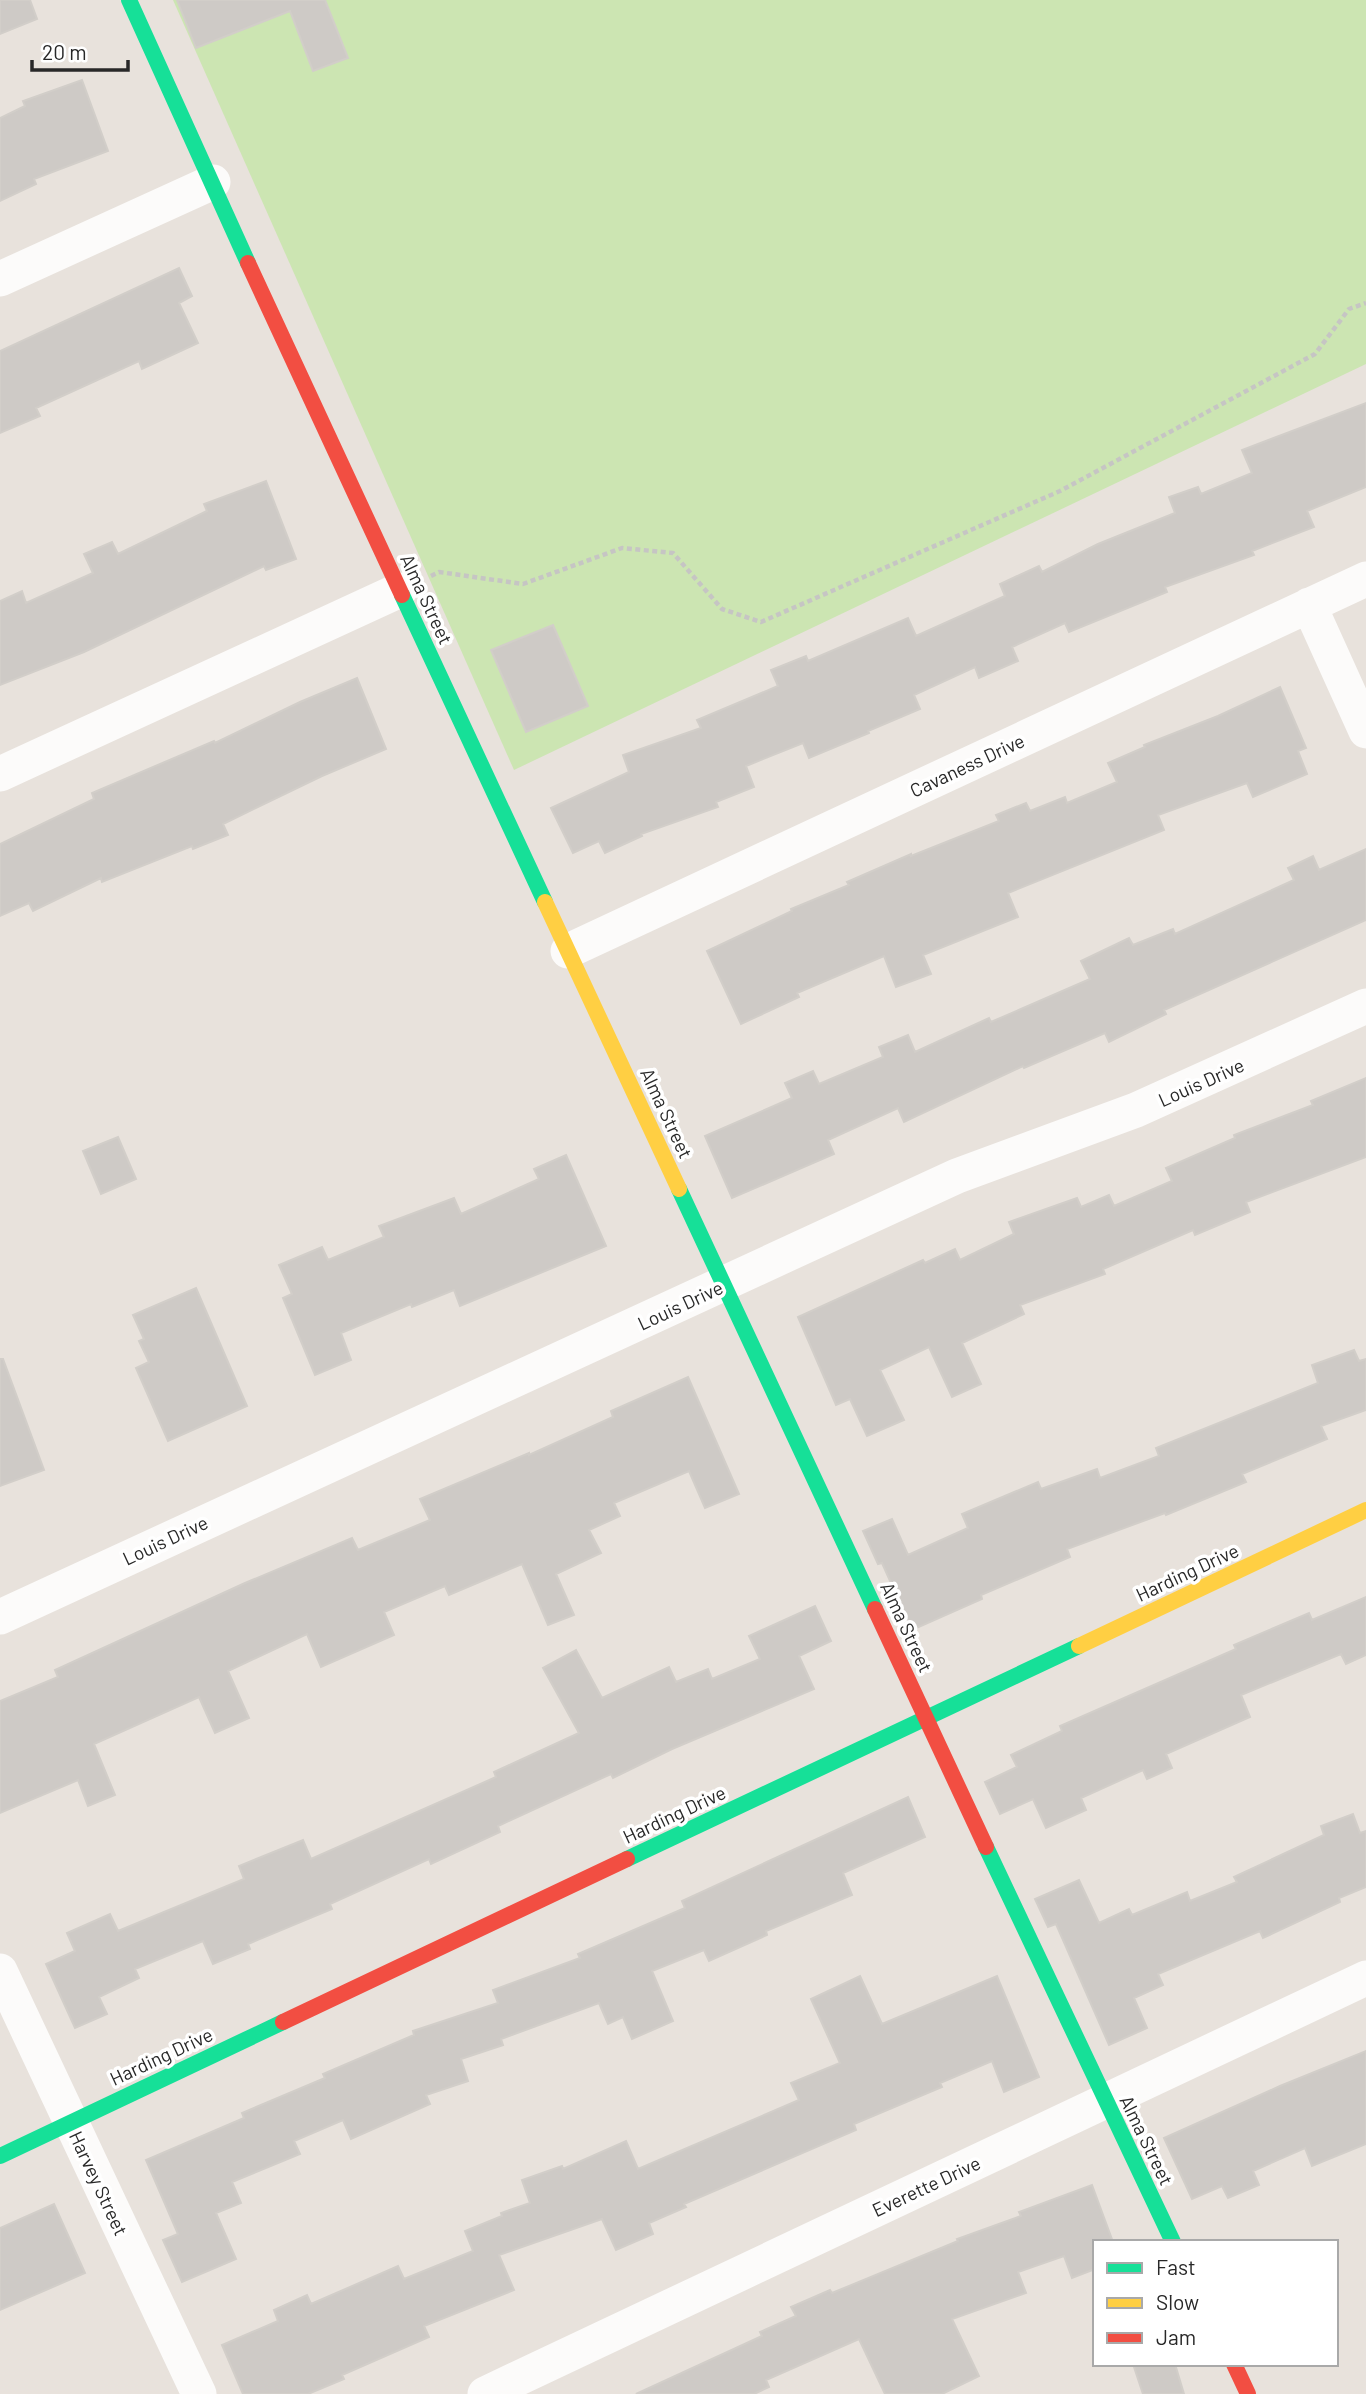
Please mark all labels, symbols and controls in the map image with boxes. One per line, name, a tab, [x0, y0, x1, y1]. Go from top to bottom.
scale bar	[32, 28, 128, 72]
text: 20 m	[42, 39, 87, 64]
street label: Alma Street	[396, 550, 458, 648]
street label: Cavaness Drive	[906, 728, 1028, 802]
street label: Louis Drive	[1155, 1053, 1247, 1111]
street label: Alma Street	[636, 1064, 698, 1162]
street label: Louis Drive	[634, 1275, 726, 1335]
street label: Louis Drive	[119, 1510, 211, 1570]
street label: Harding Drive	[1132, 1538, 1242, 1606]
street label: Alma Street	[876, 1578, 938, 1676]
street label: Harding Drive	[619, 1780, 729, 1848]
street label: Harding Drive	[106, 2022, 216, 2090]
street label: Alma Street	[1115, 2091, 1179, 2189]
street label: Harvey Street	[65, 2127, 133, 2239]
street label: Everette Drive	[868, 2151, 984, 2221]
legend	[1093, 2240, 1338, 2366]
text: Fast	[1156, 2254, 1196, 2279]
text: Slow	[1156, 2289, 1199, 2314]
text: Jam	[1156, 2324, 1196, 2349]

